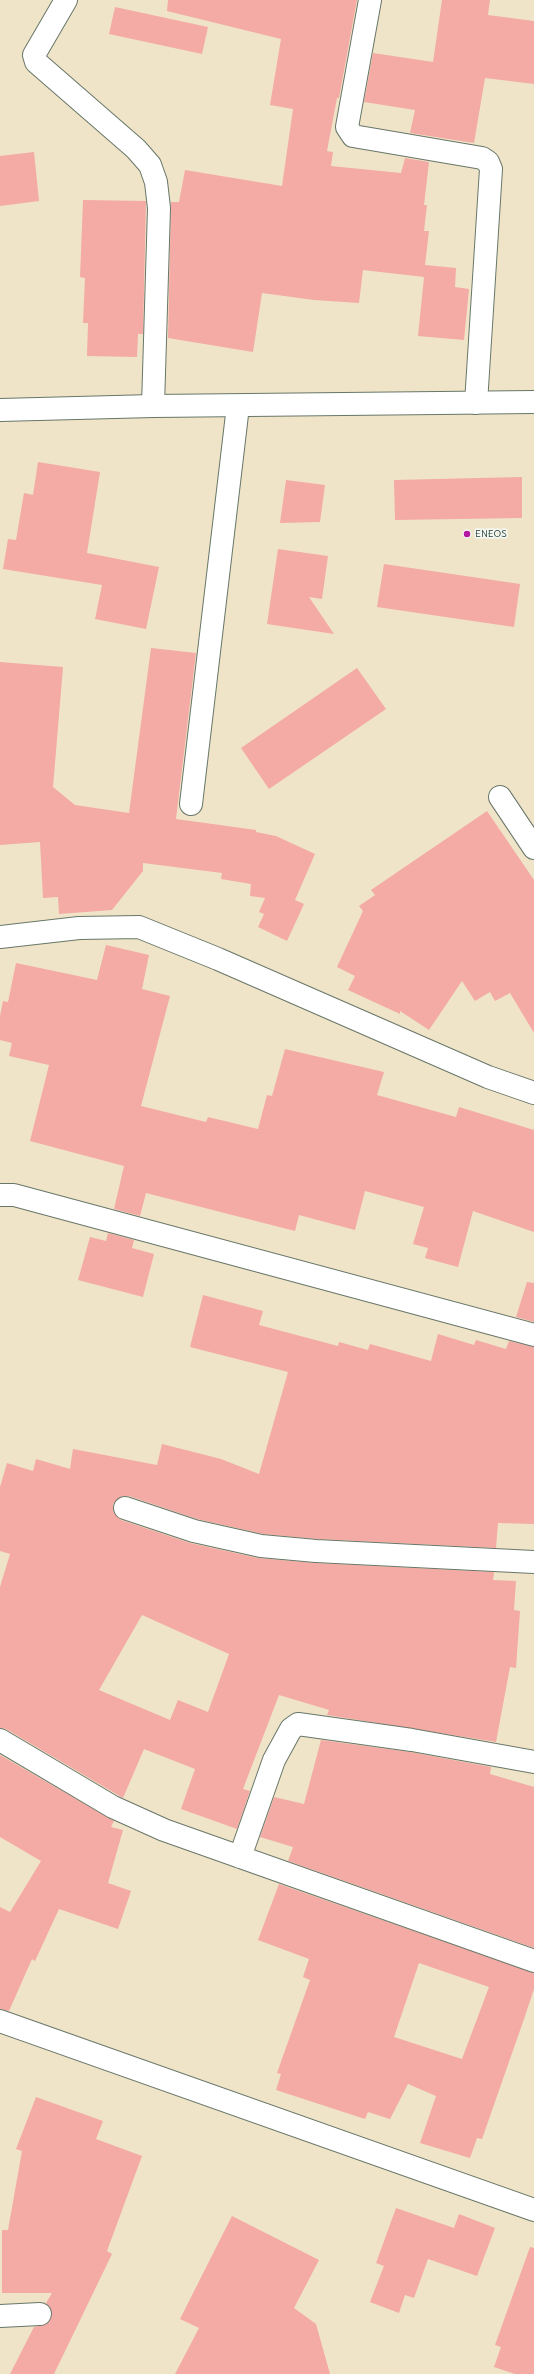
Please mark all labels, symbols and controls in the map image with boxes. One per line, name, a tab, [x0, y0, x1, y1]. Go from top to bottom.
place label: ENEOS	[475, 528, 507, 540]
marker: ENEOS	[462, 529, 472, 539]

